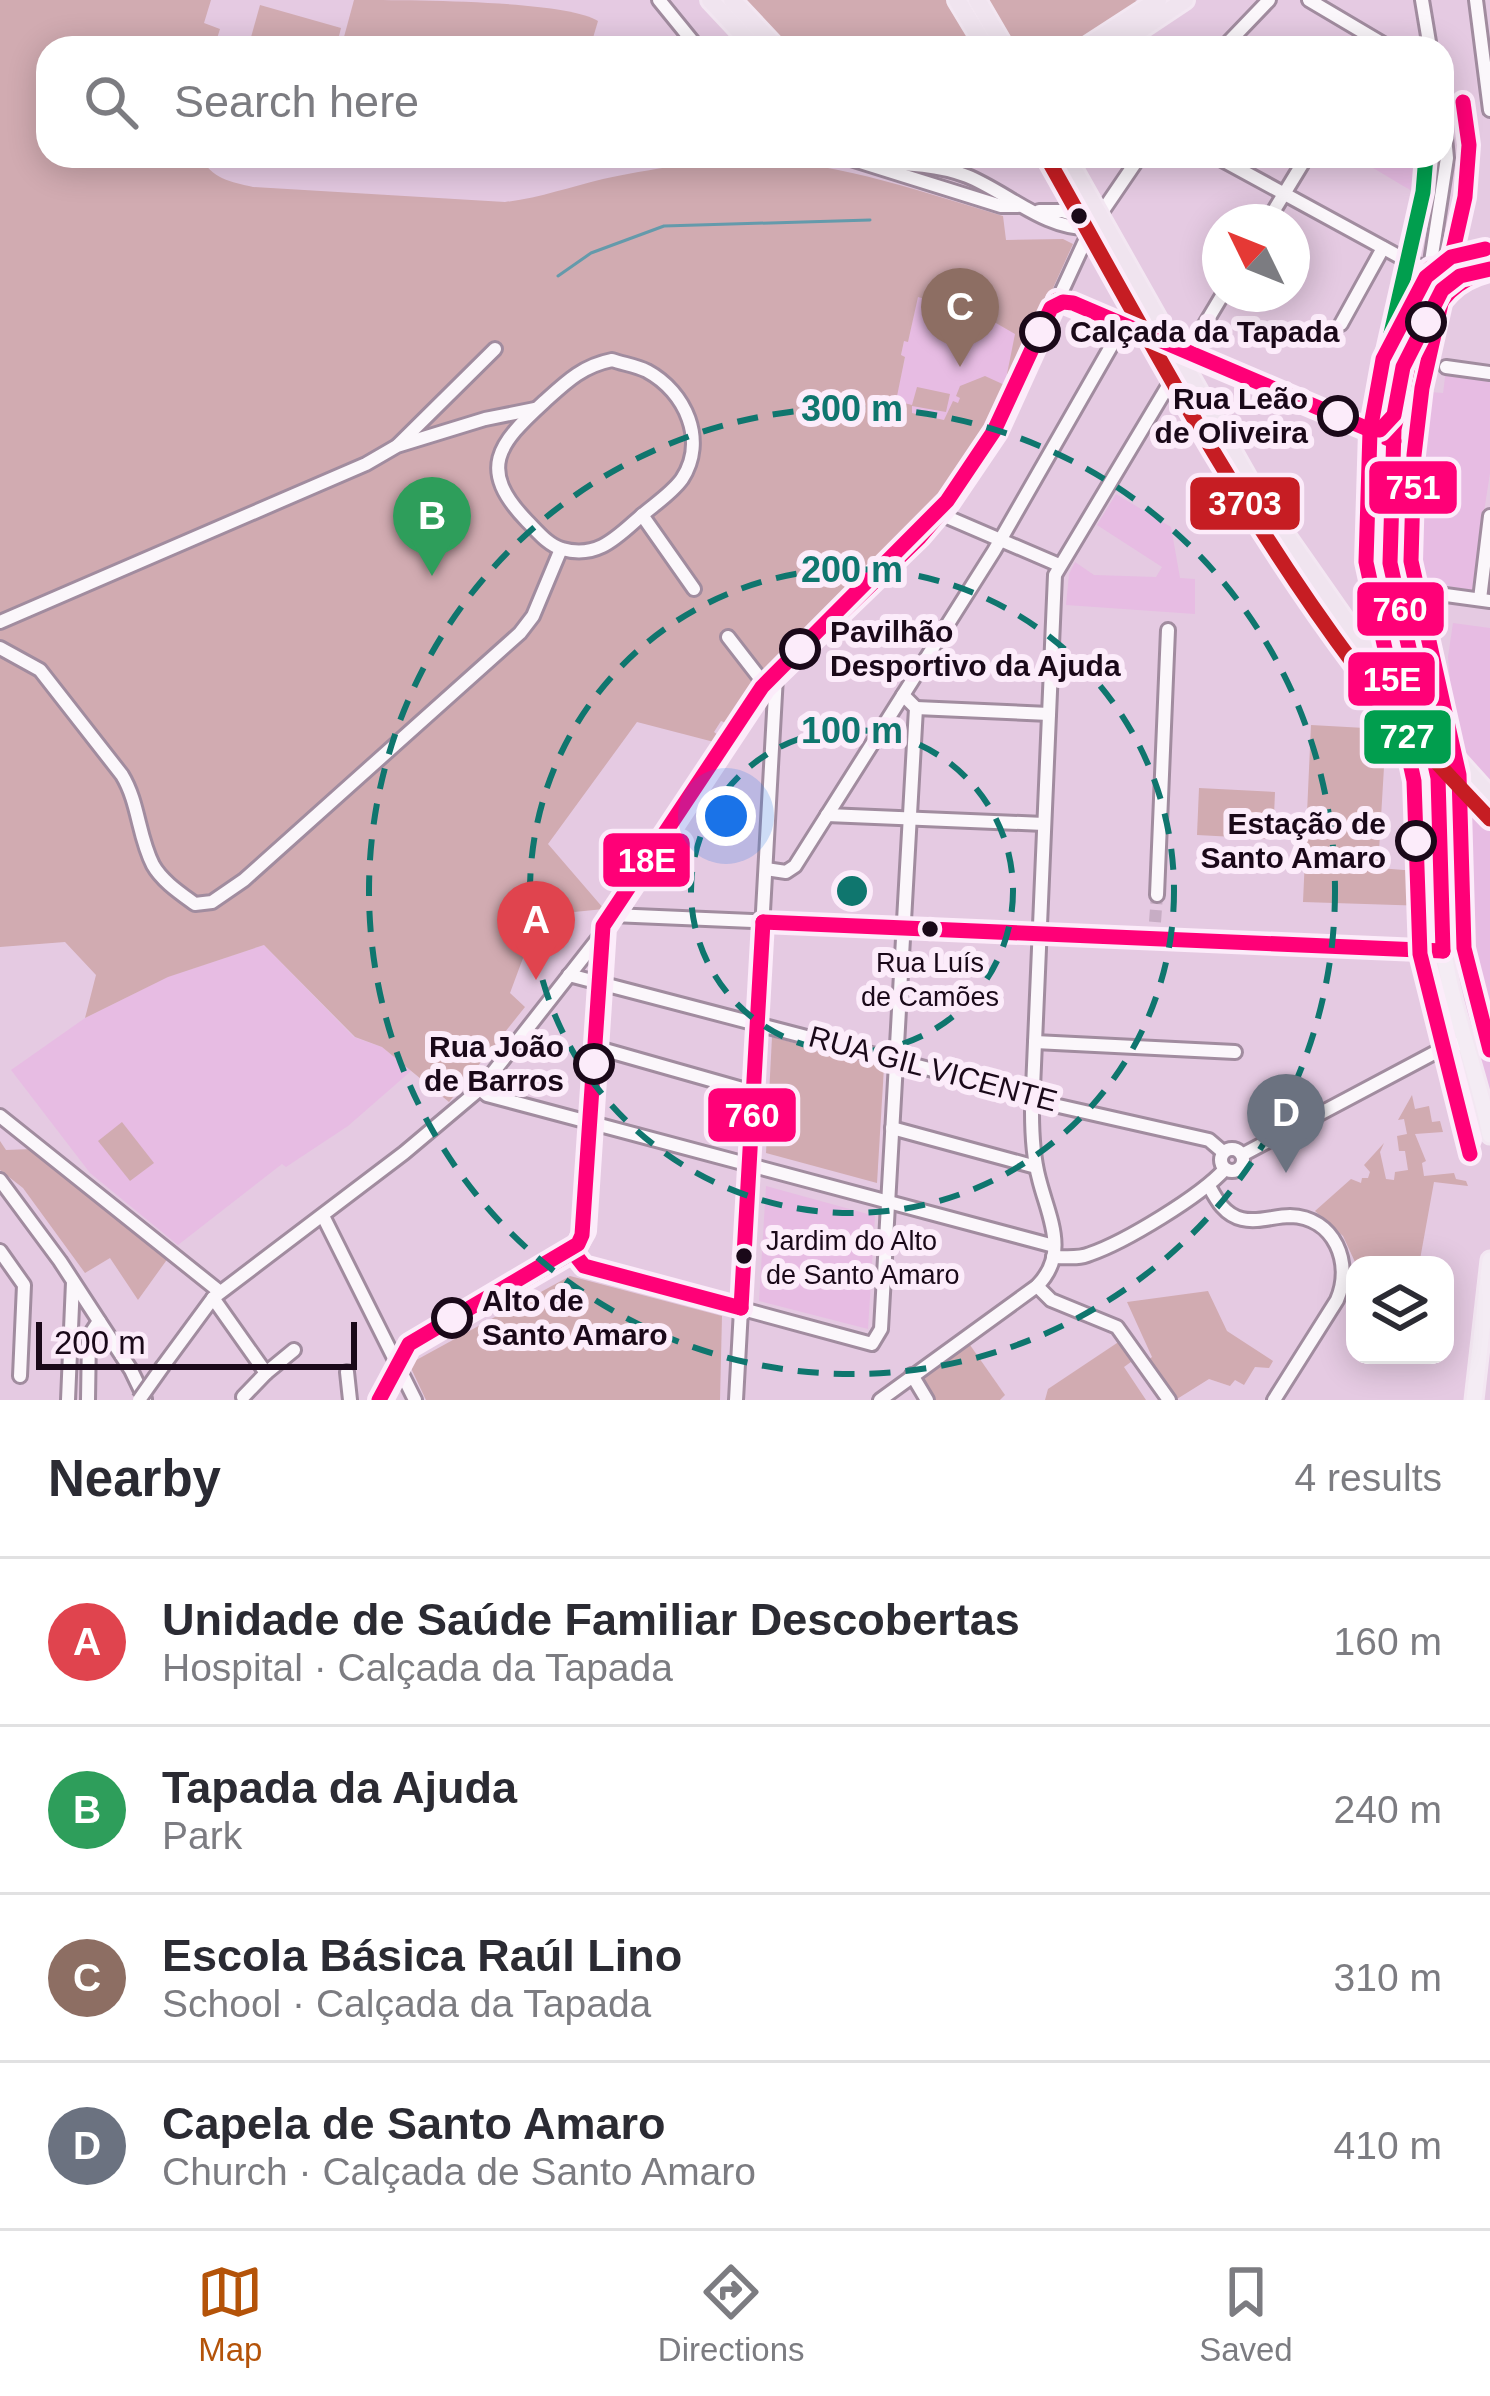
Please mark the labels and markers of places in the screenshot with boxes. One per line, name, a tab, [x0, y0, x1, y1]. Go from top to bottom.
unlabelled marker	[1068, 205, 1090, 227]
pin: C	[921, 268, 999, 367]
unlabelled marker	[1407, 303, 1445, 341]
marker: Calçada da Tapada	[1021, 313, 1059, 351]
place label: Calçada da Tapada	[1070, 315, 1340, 348]
place label: Rua Leão de Oliveira	[1155, 382, 1308, 449]
marker: Rua Leão de Oliveira	[1319, 397, 1357, 435]
pin: B	[393, 477, 471, 576]
place label: Pavilhão Desportivo da Ajuda	[830, 615, 1121, 682]
marker: Pavilhão Desportivo da Ajuda	[781, 630, 819, 668]
place label: Estação de Santo Amaro	[1200, 807, 1386, 874]
marker: Estação de Santo Amaro	[1397, 822, 1435, 860]
centre of rings	[831, 870, 873, 912]
pin: A	[497, 881, 575, 980]
marker: Rua Luís de Camões	[919, 918, 941, 940]
place label: Rua Luís de Camões	[861, 948, 999, 1012]
place label: Rua João de Barros	[424, 1030, 564, 1097]
marker: Rua João de Barros	[575, 1045, 613, 1083]
pin: D	[1247, 1074, 1325, 1173]
place label: Jardim do Alto de Santo Amaro	[766, 1226, 960, 1290]
marker: Jardim do Alto de Santo Amaro	[733, 1245, 755, 1267]
place label: Alto de Santo Amaro	[482, 1284, 668, 1351]
marker: Alto de Santo Amaro	[433, 1299, 471, 1337]

